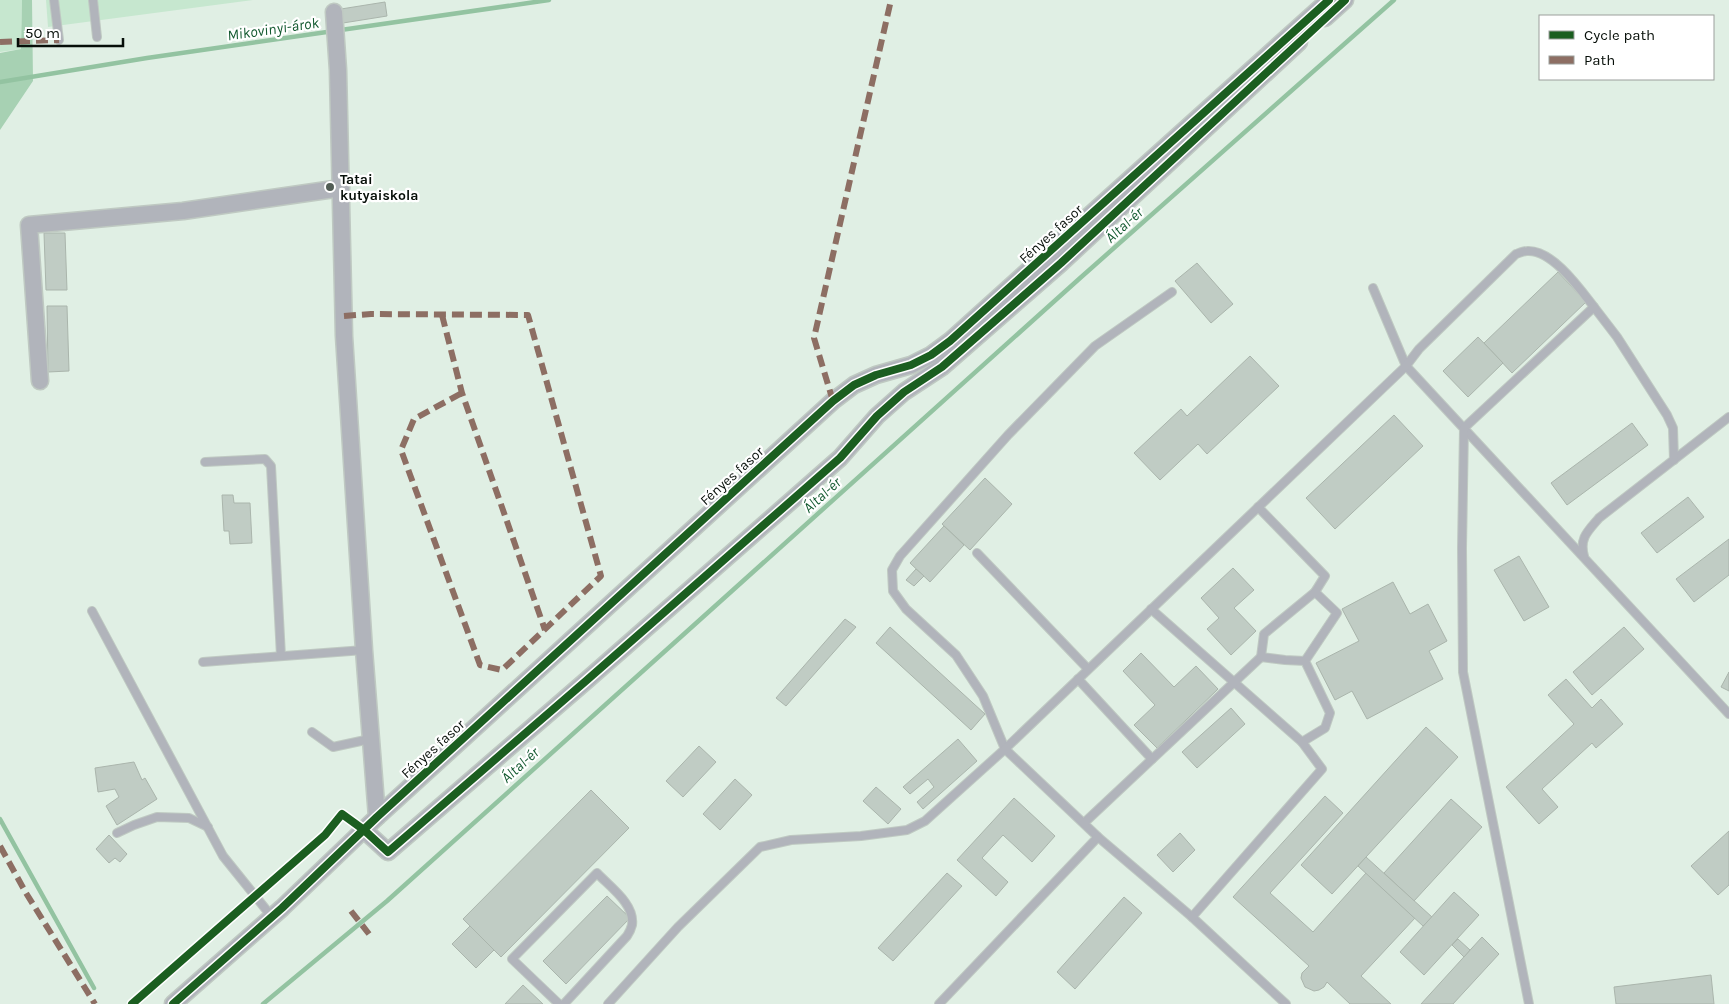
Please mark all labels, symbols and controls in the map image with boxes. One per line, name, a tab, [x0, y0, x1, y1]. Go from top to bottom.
water label: Mikovinyi-árok	[226, 14, 320, 44]
scale bar	[18, 15, 122, 47]
legend	[1539, 15, 1714, 80]
text: 50 m	[25, 24, 60, 42]
text: Cycle path	[1584, 26, 1655, 44]
text: Path	[1584, 51, 1615, 69]
place label: Tatai kutyaiskola	[340, 171, 418, 204]
marker: Tatai kutyaiskola	[324, 181, 336, 193]
street label: Fényes fasor	[1016, 200, 1087, 267]
water label: Által-ér	[1101, 203, 1147, 247]
street label: Fényes fasor	[697, 442, 768, 509]
water label: Által-ér	[799, 473, 845, 517]
street label: Fényes fasor	[398, 715, 469, 782]
water label: Által-ér	[497, 743, 543, 787]

